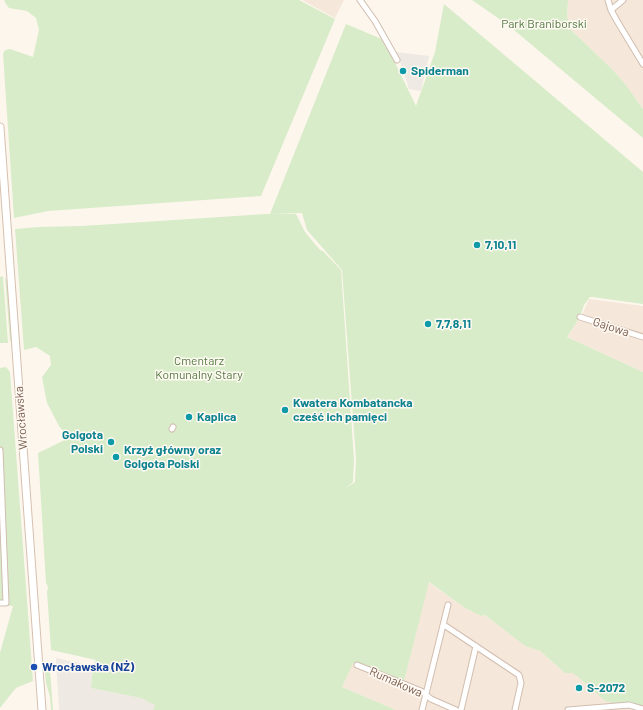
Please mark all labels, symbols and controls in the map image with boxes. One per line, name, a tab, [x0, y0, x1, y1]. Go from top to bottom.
park label: Park Braniborski	[501, 17, 587, 31]
place label: Spiderman	[411, 64, 469, 78]
marker: Spiderman	[398, 66, 408, 76]
place label: 7,10,11	[485, 238, 516, 252]
marker: 7,10,11	[472, 240, 482, 250]
street label: Gajowa	[591, 314, 631, 340]
place label: 7,7,8,11	[436, 317, 471, 331]
marker: 7,7,8,11	[423, 319, 433, 329]
park label: Cmentarz Komunalny Stary	[155, 354, 243, 382]
street label: Wrocławska	[12, 386, 30, 450]
place label: Kwatera Kombatancka cześć ich pamięci	[293, 396, 413, 424]
marker: Kwatera Kombatancka cześć ich pamięci	[280, 405, 290, 415]
place label: Kaplica	[197, 410, 236, 424]
marker: Kaplica	[184, 412, 194, 422]
place label: Golgota Polski	[62, 428, 103, 456]
marker: Golgota Polski	[106, 437, 116, 447]
place label: Krzyż główny oraz Golgota Polski	[124, 443, 221, 471]
marker: Krzyż główny oraz Golgota Polski	[111, 452, 121, 462]
place label: Wrocławska (NŻ)	[42, 660, 134, 674]
marker: Wrocławska (NŻ)	[29, 662, 39, 672]
street label: Rumakowa	[367, 664, 425, 700]
place label: S-2072	[587, 681, 625, 695]
marker: S-2072	[574, 683, 584, 693]

